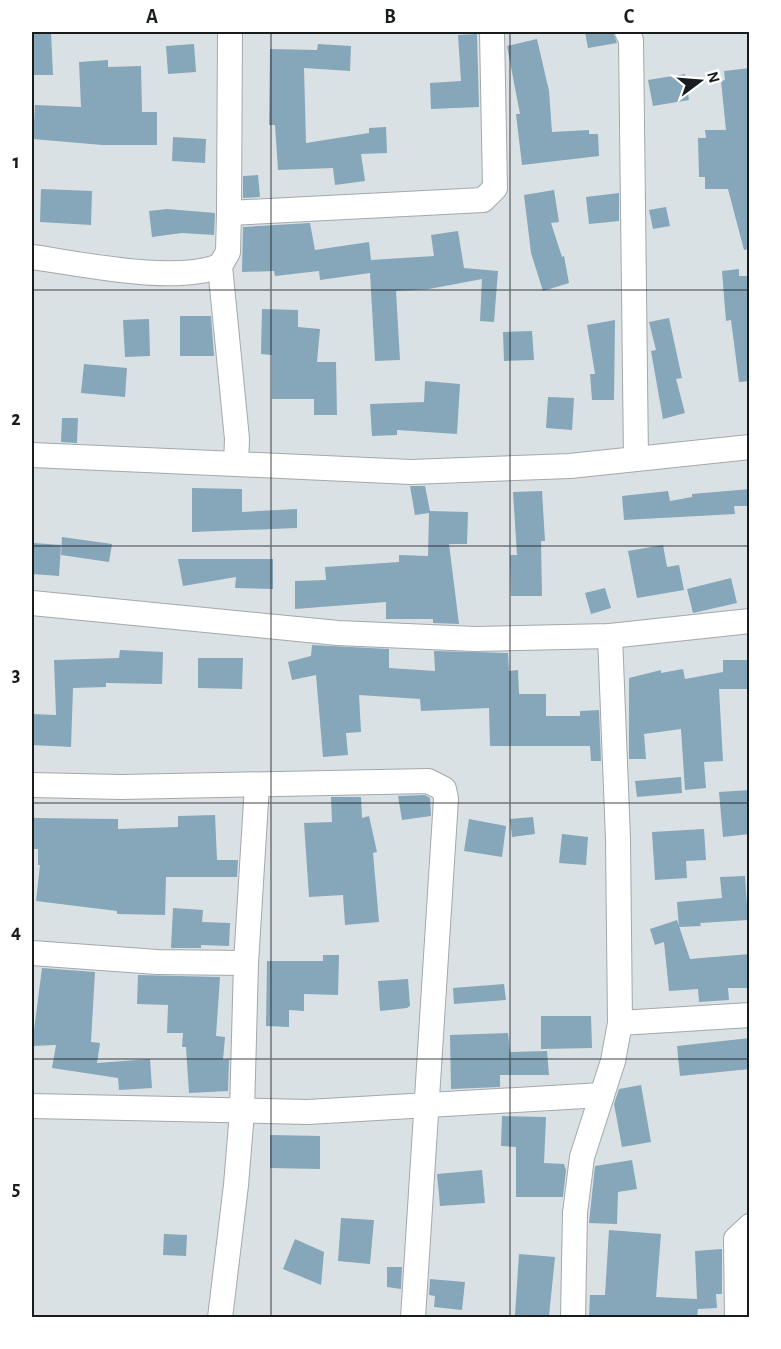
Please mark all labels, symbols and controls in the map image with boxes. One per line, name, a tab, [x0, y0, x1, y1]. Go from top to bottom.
text: A	[146, 7, 158, 27]
text: B	[384, 7, 396, 27]
text: C	[624, 7, 635, 27]
north arrow	[670, 51, 730, 111]
text: N	[704, 70, 723, 85]
text: 1	[12, 152, 20, 172]
text: 2	[11, 409, 21, 429]
text: 3	[12, 665, 20, 685]
text: 4	[11, 922, 21, 942]
text: 5	[12, 1179, 20, 1199]

